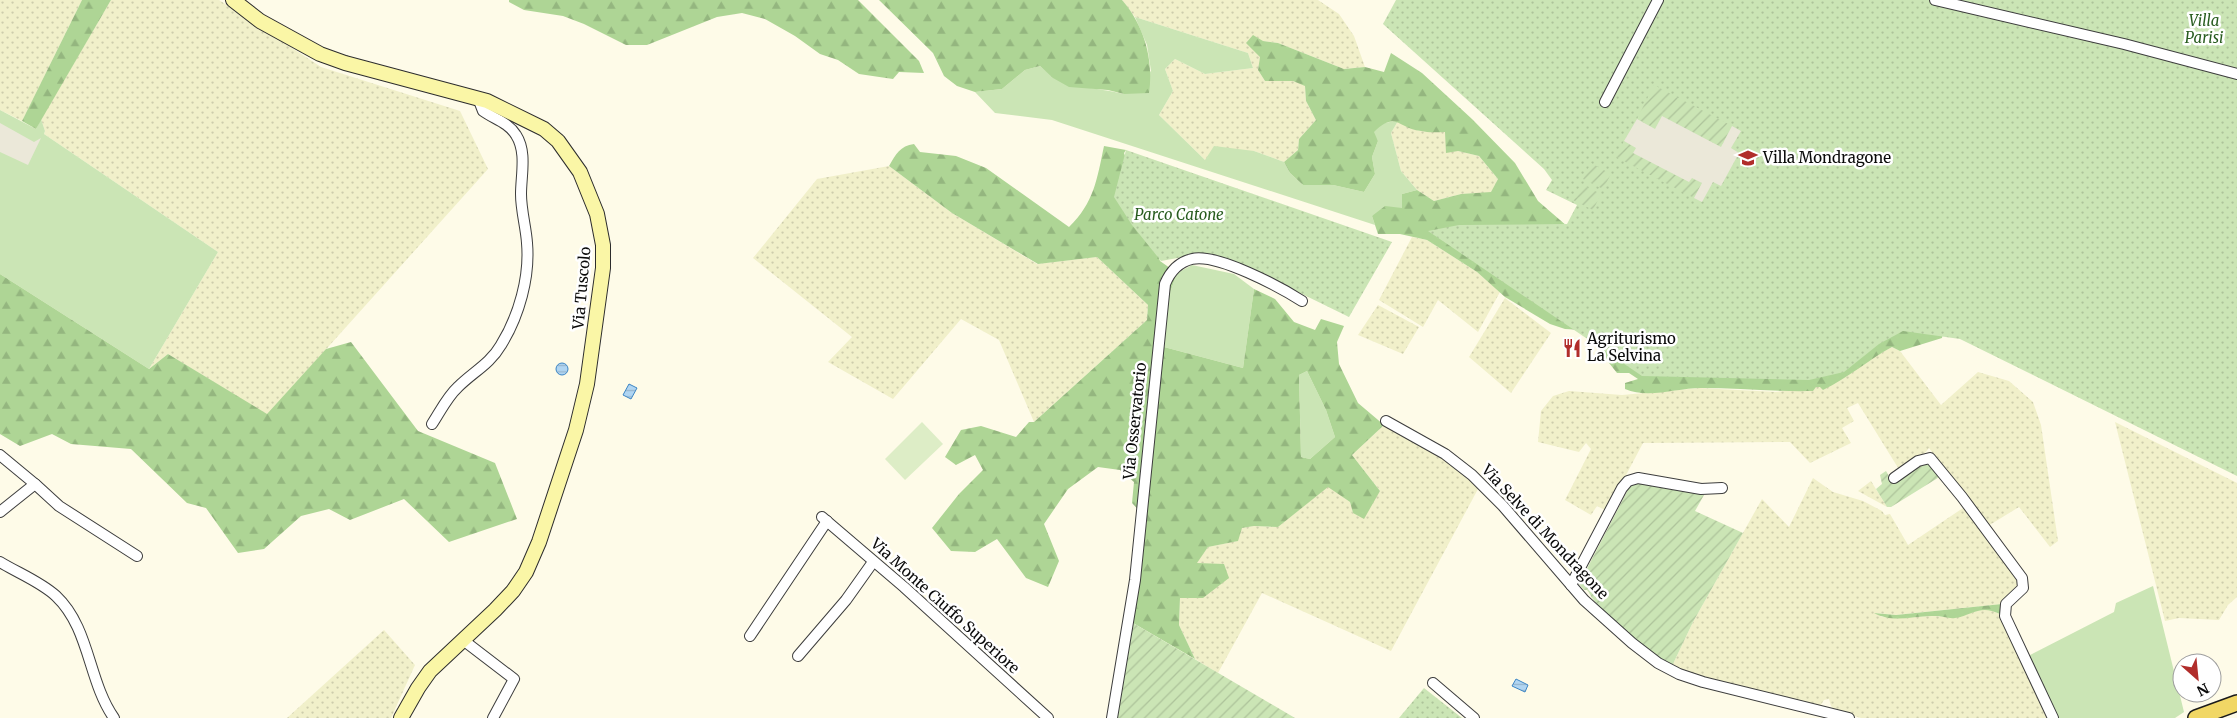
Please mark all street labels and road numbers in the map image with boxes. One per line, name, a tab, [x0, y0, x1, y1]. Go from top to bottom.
street label: Via Tuscolo	[568, 246, 595, 331]
street label: Via Osservatorio	[1119, 361, 1150, 482]
street label: Via Selve di Mondragone	[1477, 460, 1613, 603]
street label: Via Monte Ciuffo Superiore	[866, 533, 1024, 678]

